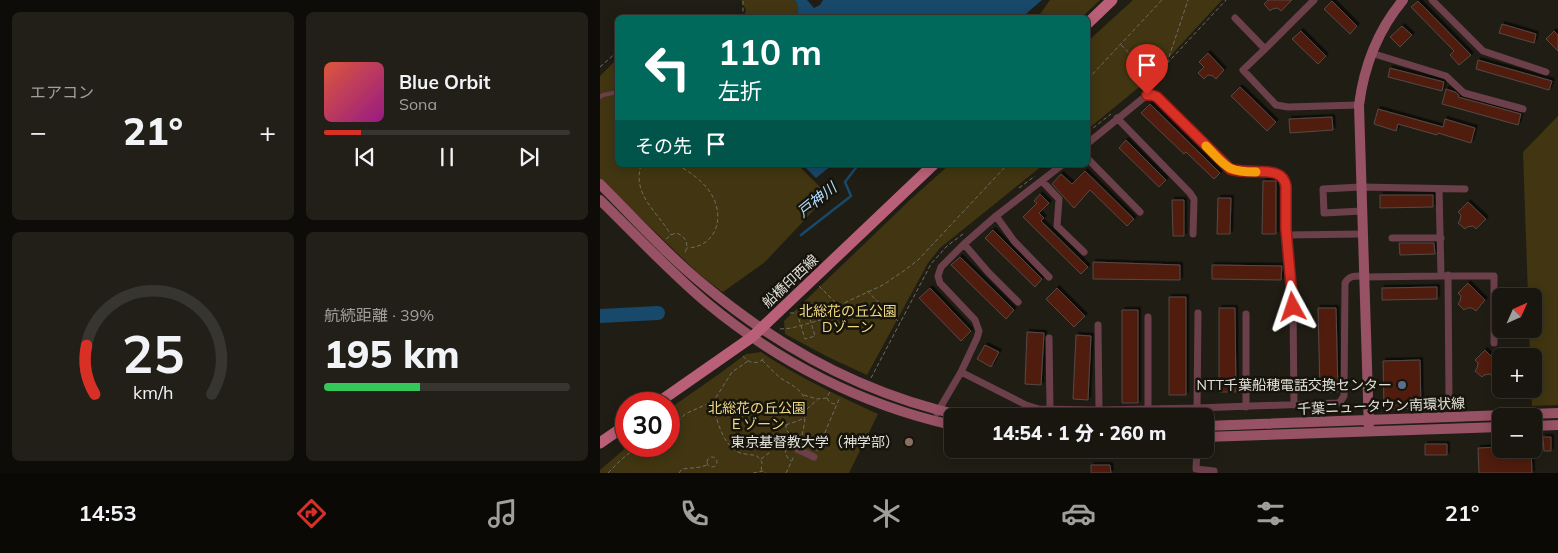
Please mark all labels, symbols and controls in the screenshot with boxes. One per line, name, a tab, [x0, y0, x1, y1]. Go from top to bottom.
text: 110 m	[718, 30, 822, 74]
icon: left	[635, 35, 700, 100]
pin	[1126, 44, 1168, 95]
icon: arrive	[1133, 51, 1161, 79]
text: Blue Orbit	[399, 70, 490, 94]
text: 左折	[718, 77, 762, 105]
text: エアコン	[30, 82, 94, 102]
text: Sona	[399, 94, 437, 114]
text: 21°	[123, 107, 183, 155]
text: −	[30, 114, 47, 149]
text: +	[259, 114, 276, 149]
icon: arrive	[702, 130, 730, 158]
text: その先	[635, 134, 692, 158]
icon: previous	[351, 143, 379, 171]
icon: pause	[433, 143, 461, 171]
icon: next	[515, 143, 543, 171]
water label: 戸神川	[793, 177, 842, 221]
street label: 船橋印西線	[758, 251, 822, 311]
position arrow	[1266, 280, 1318, 332]
north arrow	[1492, 288, 1542, 338]
map controls	[1492, 288, 1542, 458]
park label: 北総花の丘公園 Dゾーン	[799, 302, 897, 336]
text: 航続距離 · 39%	[324, 305, 434, 325]
text: 25	[122, 321, 184, 386]
text: 195 km	[324, 330, 460, 378]
button: +	[1492, 348, 1542, 398]
place label: NTT千葉船穂電話交換センター	[1196, 376, 1392, 394]
marker: NTT千葉船穂電話交換センター	[1396, 379, 1408, 391]
text: km/h	[133, 381, 173, 403]
speed limit sign: 30	[615, 392, 680, 457]
street label: 千葉ニュータウン南環状線	[1297, 394, 1465, 418]
park label: 北総花の丘公園 Ｅゾーン	[708, 399, 806, 433]
button: −	[1492, 408, 1542, 458]
text: 14:54 · 1 分 · 260 m	[992, 421, 1166, 445]
place label: 東京基督教大学（神学部）	[731, 433, 899, 451]
marker: 東京基督教大学（神学部）	[903, 436, 915, 448]
icon: directions	[294, 496, 329, 531]
icon: music	[485, 496, 520, 531]
icon: phone	[677, 496, 712, 531]
icon: climate	[869, 496, 904, 531]
icon: car	[1061, 496, 1096, 531]
icon: filters	[1253, 496, 1288, 531]
text: 14:53	[78, 499, 137, 527]
text: 21°	[1445, 499, 1479, 527]

